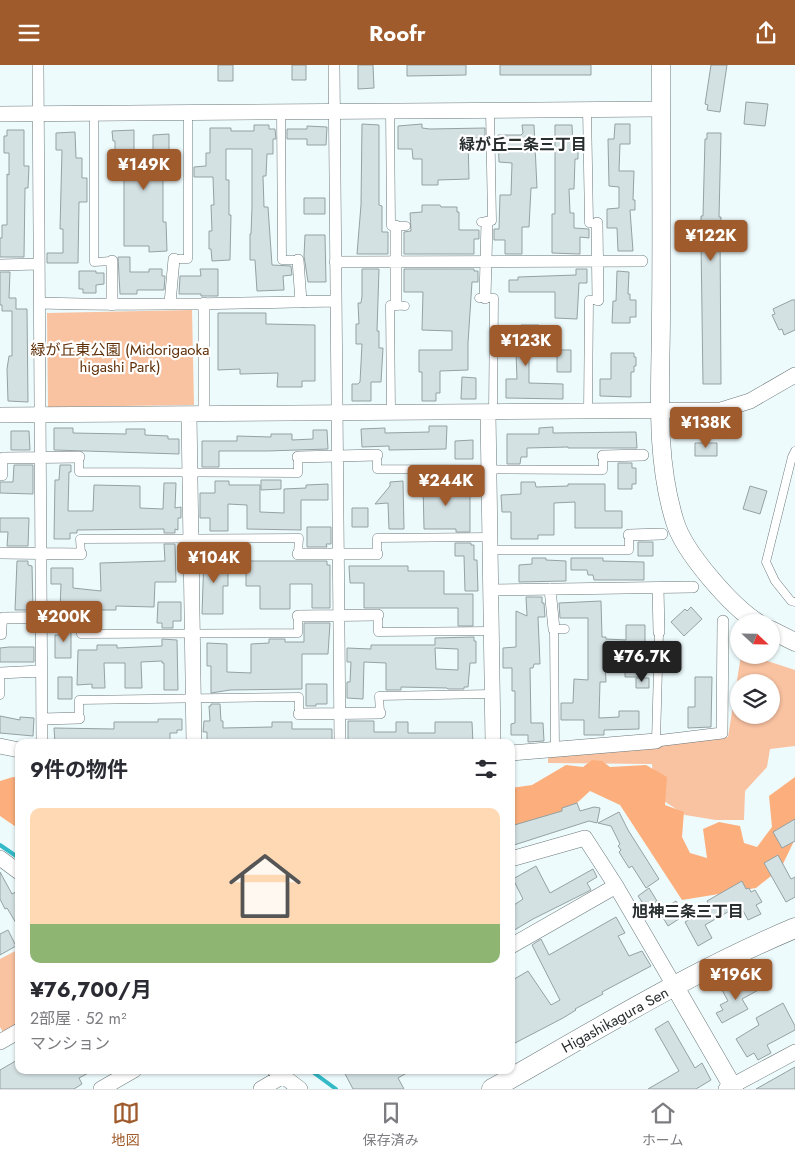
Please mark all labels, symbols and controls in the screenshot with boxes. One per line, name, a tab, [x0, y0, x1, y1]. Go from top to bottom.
text: Roofr	[369, 17, 426, 49]
icon: menu	[15, 19, 43, 47]
icon: share	[752, 19, 780, 47]
district label: 緑が丘二条三丁目	[459, 133, 587, 156]
pin: ¥149K	[109, 149, 179, 191]
text: ¥149K	[118, 153, 170, 176]
pin: ¥122K	[676, 219, 746, 262]
text: ¥122K	[685, 224, 737, 247]
pin: ¥123K	[491, 325, 561, 367]
text: ¥123K	[501, 329, 551, 352]
park label: 緑が丘東公園 (Midorigaoka higashi Park)	[31, 339, 209, 378]
pin: ¥138K	[671, 407, 741, 449]
text: ¥138K	[681, 411, 731, 434]
pin: ¥244K	[411, 465, 481, 507]
text: ¥244K	[419, 469, 473, 492]
pin: ¥104K	[179, 541, 249, 584]
text: ¥104K	[188, 546, 240, 569]
pin: ¥200K	[29, 601, 99, 643]
text: ¥200K	[37, 605, 91, 628]
north arrow	[730, 614, 780, 664]
map controls	[730, 614, 780, 724]
pin: ¥76.7K	[601, 641, 683, 683]
text: ¥76.7K	[613, 645, 671, 668]
button: layers	[730, 674, 780, 724]
text: 9件の物件	[30, 755, 128, 785]
icon: filters	[472, 755, 500, 783]
icon: home	[220, 841, 310, 931]
district label: 旭神三条三丁目	[632, 900, 744, 923]
pin: ¥196K	[701, 959, 771, 1001]
text: ¥196K	[710, 963, 762, 986]
text: ¥76,700/月	[30, 975, 152, 1005]
street label: Higashikagura Sen	[558, 981, 672, 1059]
text: 2部屋 · 52 m²	[30, 1007, 126, 1030]
text: マンション	[30, 1032, 110, 1055]
tab: 地図	[112, 1099, 140, 1150]
tab: 保存済み	[363, 1099, 419, 1150]
tab: ホーム	[642, 1099, 683, 1150]

